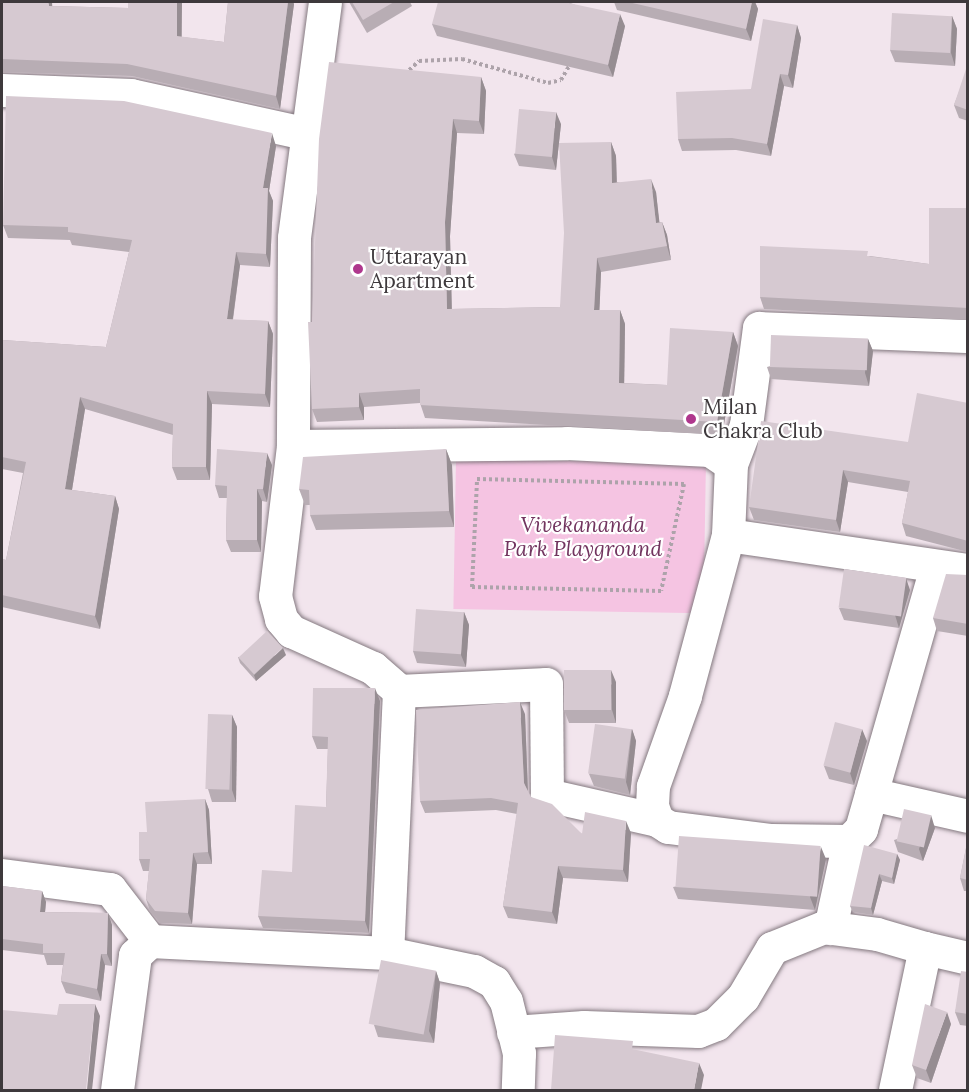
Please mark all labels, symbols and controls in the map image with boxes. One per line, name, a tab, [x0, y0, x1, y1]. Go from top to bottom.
place label: Uttarayan Apartment	[370, 244, 475, 294]
marker: Uttarayan Apartment	[351, 262, 365, 276]
place label: Milan Chakra Club	[703, 394, 823, 444]
marker: Milan Chakra Club	[684, 412, 698, 426]
park label: Vivekananda Park Playground	[504, 512, 662, 562]

